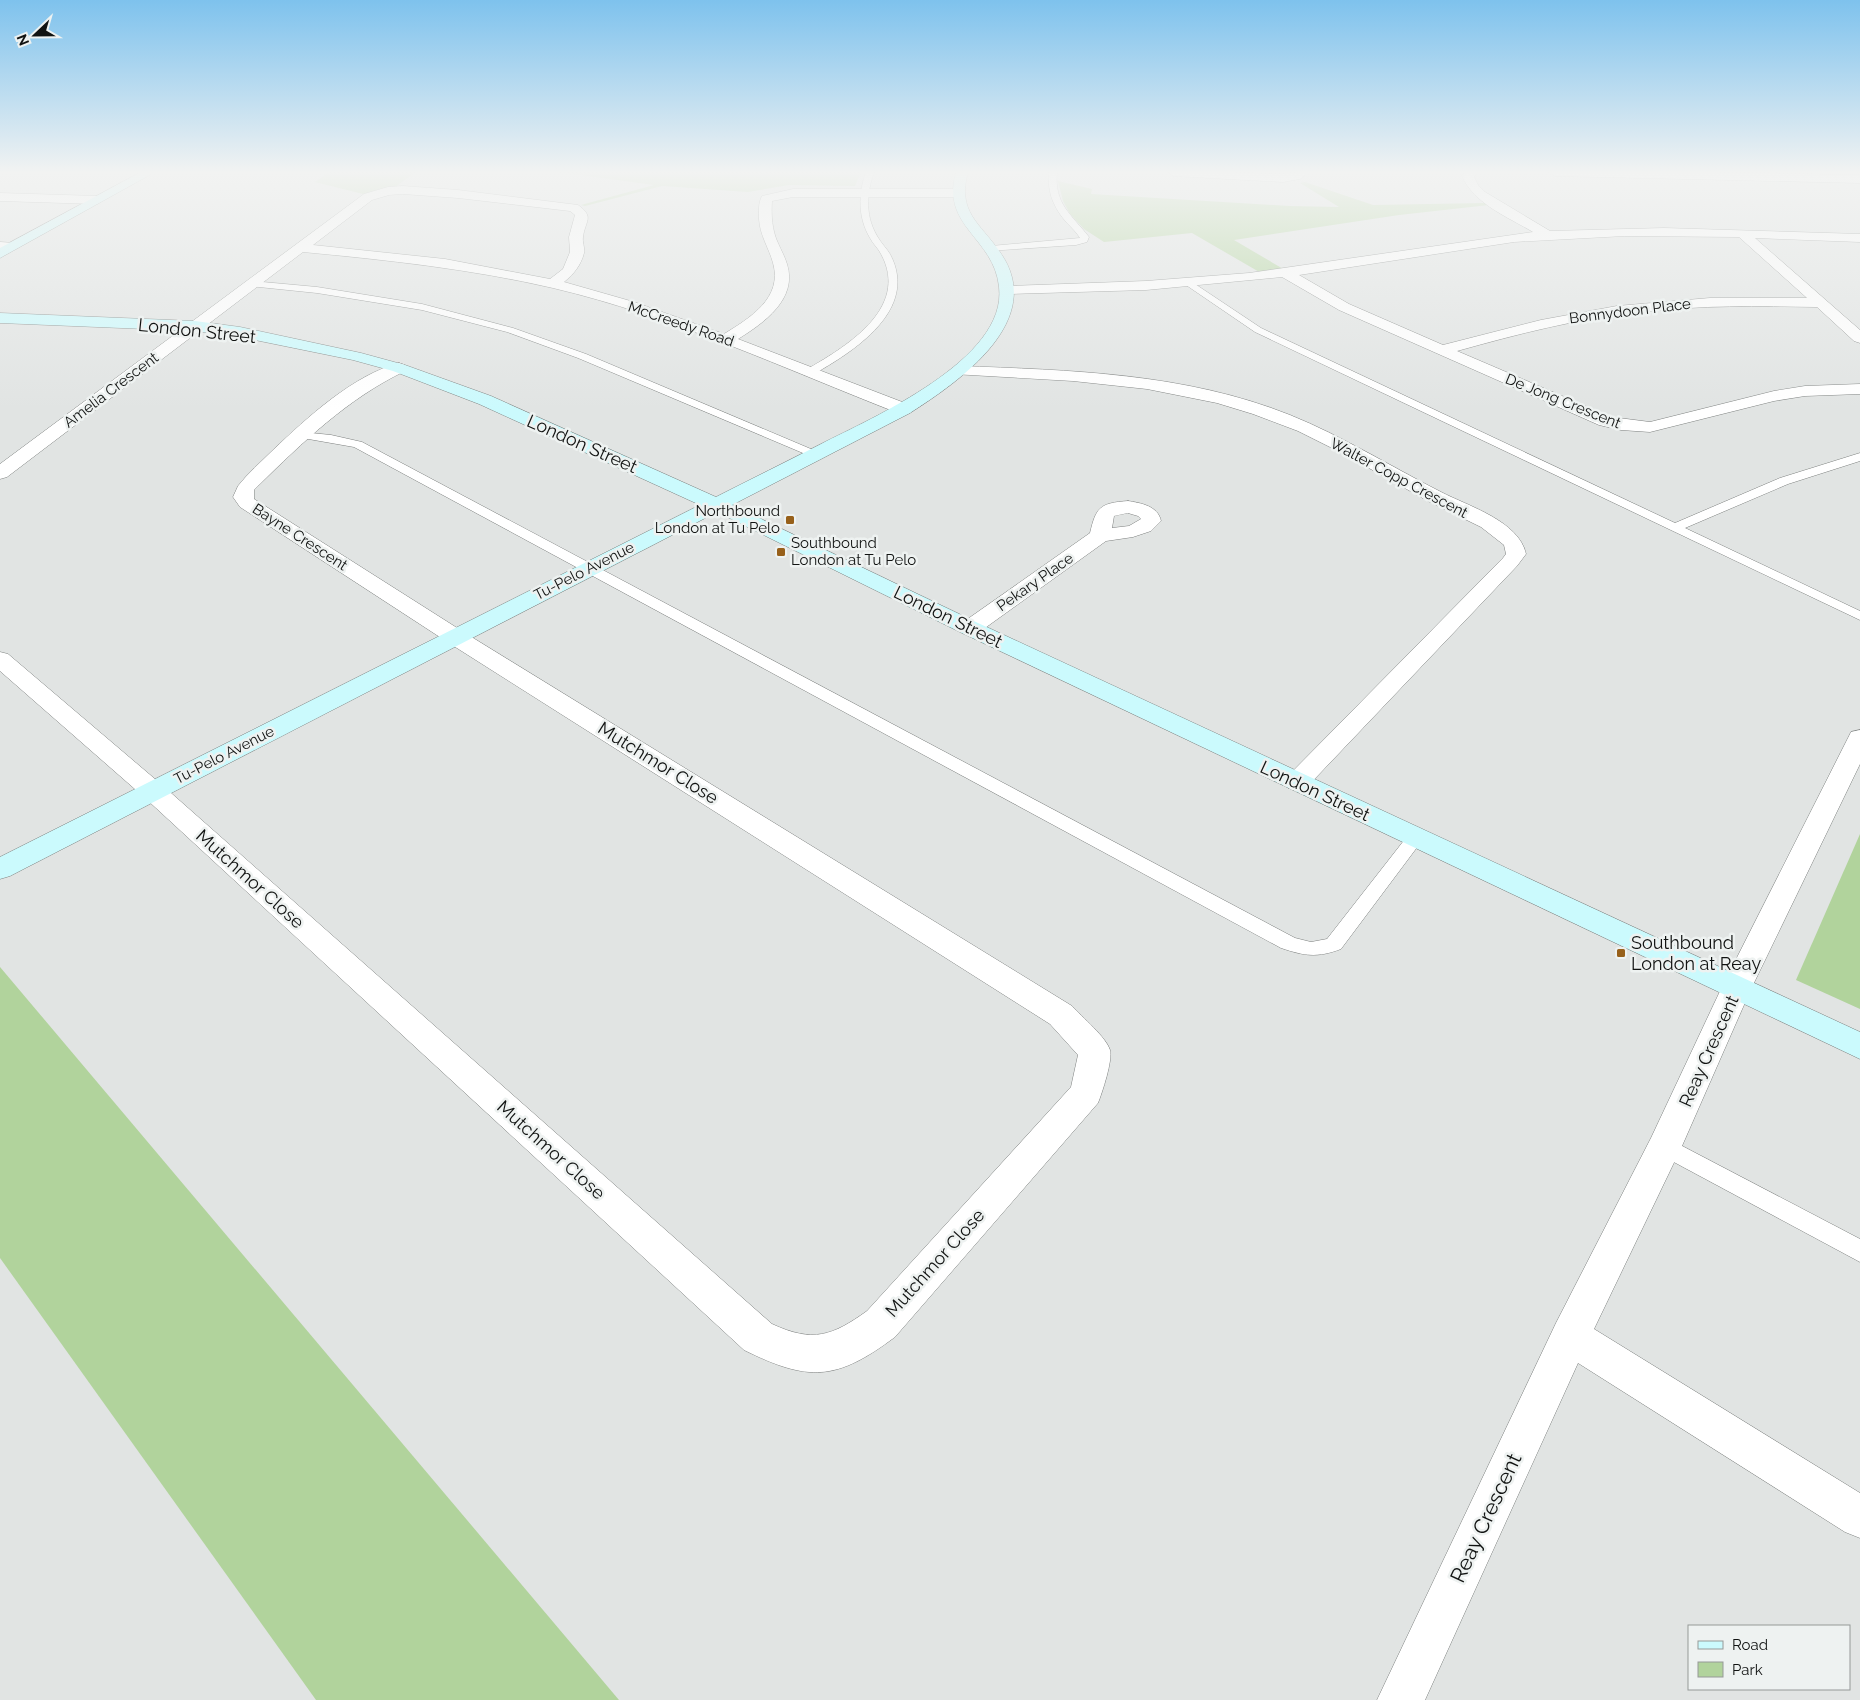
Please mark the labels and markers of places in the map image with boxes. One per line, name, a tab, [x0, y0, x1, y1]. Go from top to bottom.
place label: Northbound London at Tu Pelo	[655, 502, 780, 537]
marker: Northbound London at Tu Pelo	[784, 514, 796, 526]
place label: Southbound London at Tu Pelo	[791, 534, 916, 569]
marker: Southbound London at Tu Pelo	[775, 546, 787, 558]
place label: Southbound London at Reay	[1631, 932, 1761, 974]
marker: Southbound London at Reay	[1615, 947, 1627, 959]

